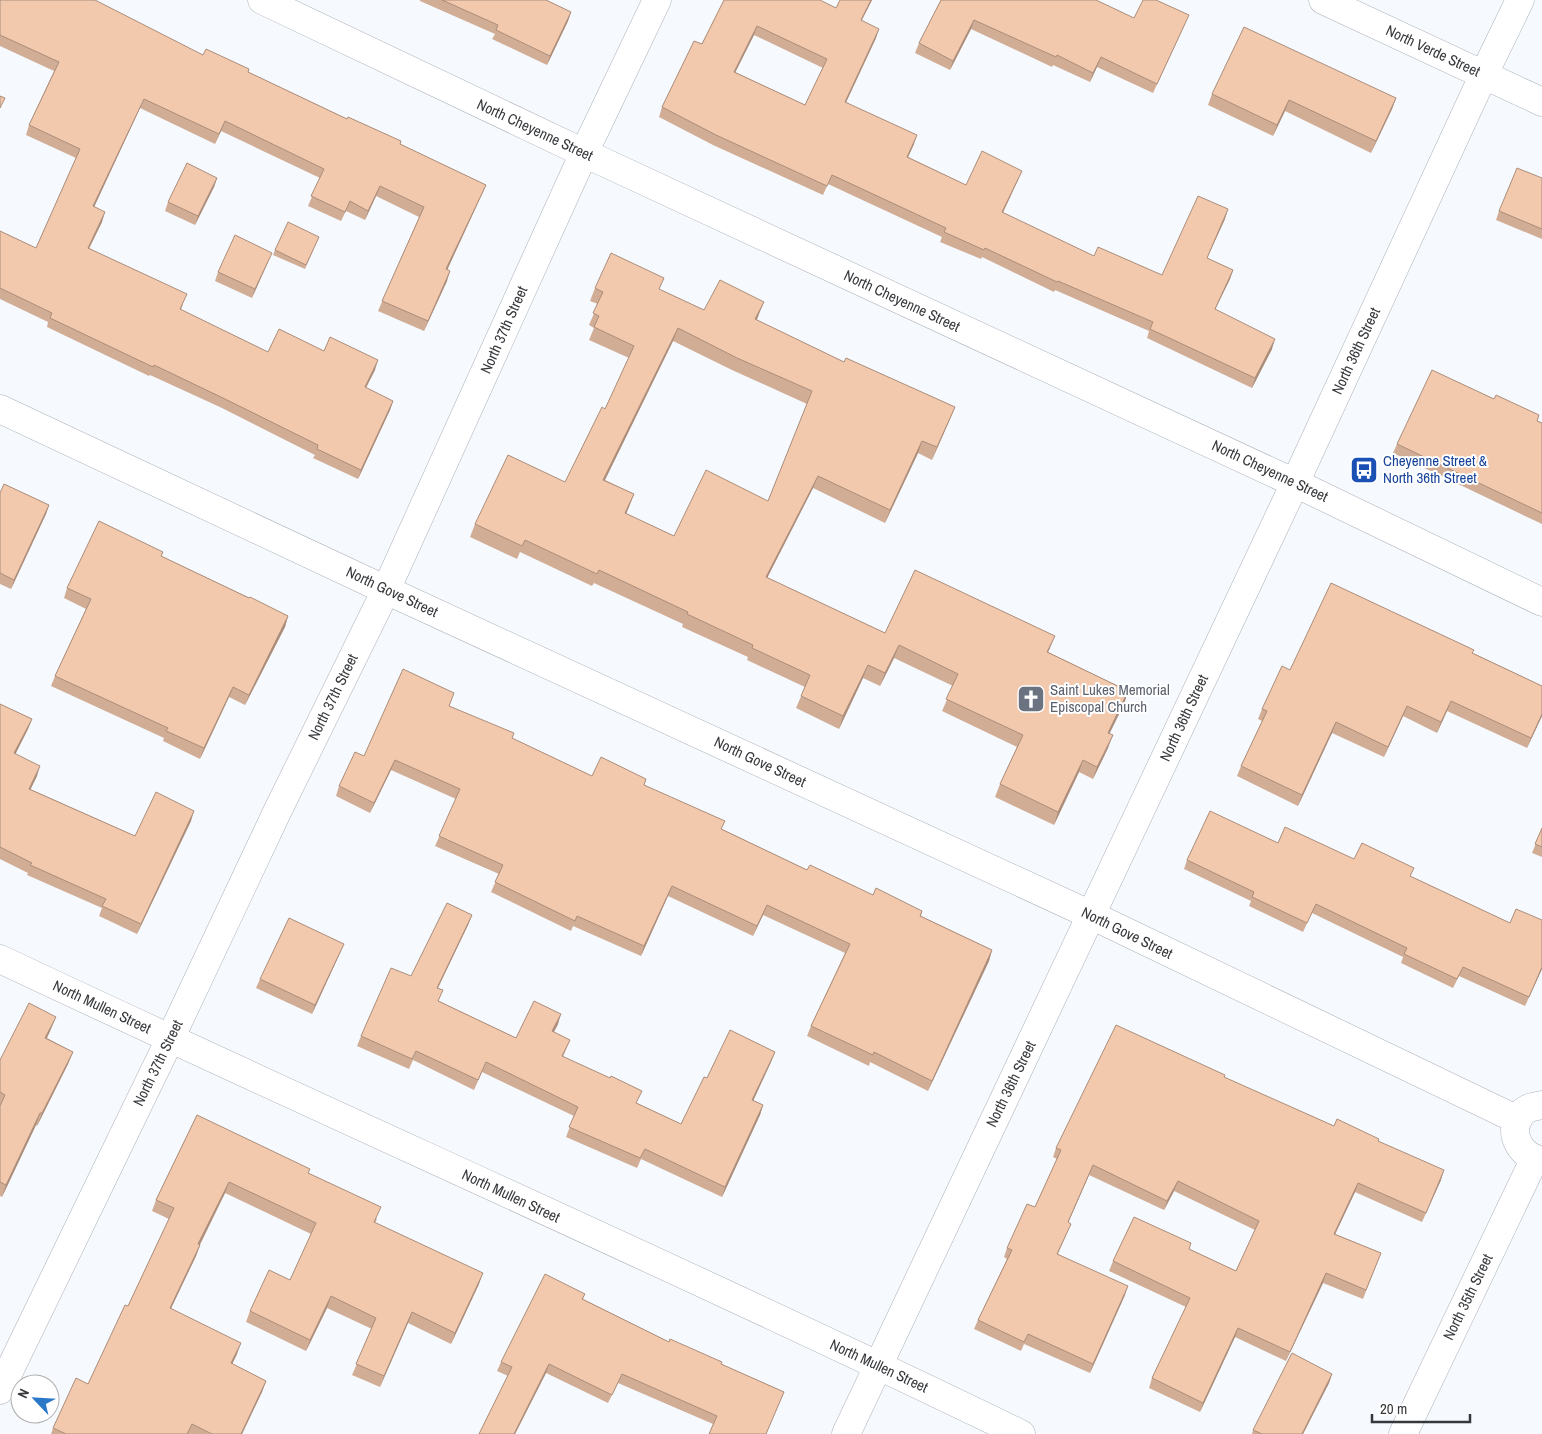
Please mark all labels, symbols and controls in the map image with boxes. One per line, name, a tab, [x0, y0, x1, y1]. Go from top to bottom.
street label: North Verde Street	[1383, 20, 1484, 82]
street label: North Cheyenne Street	[474, 93, 597, 166]
street label: North Cheyenne Street	[841, 264, 964, 337]
street label: North 37th Street	[475, 282, 532, 377]
street label: North 36th Street	[1326, 303, 1385, 398]
street label: North Cheyenne Street	[1209, 434, 1332, 507]
place label: Cheyenne Street & North 36th Street	[1383, 450, 1488, 488]
bus stop icon: Cheyenne Street & North 36th Street	[1349, 455, 1379, 485]
street label: North Gove Street	[343, 561, 442, 622]
street label: North 37th Street	[303, 650, 363, 743]
street label: North 36th Street	[1154, 670, 1213, 765]
place label: Saint Lukes Memorial Episcopal Church	[1050, 679, 1170, 717]
church icon: Saint Lukes Memorial Episcopal Church	[1016, 684, 1046, 714]
street label: North Gove Street	[711, 731, 810, 792]
street label: North Gove Street	[1078, 901, 1177, 964]
street label: North Mullen Street	[50, 975, 155, 1039]
street label: North 37th Street	[128, 1016, 188, 1109]
street label: North 36th Street	[981, 1037, 1041, 1130]
street label: North Mullen Street	[459, 1164, 564, 1228]
street label: North 35th Street	[1438, 1250, 1498, 1343]
street label: North Mullen Street	[827, 1334, 932, 1398]
north arrow	[10, 1374, 60, 1424]
text: N	[13, 1386, 33, 1401]
scale bar	[1372, 1392, 1470, 1424]
text: 20 m	[1380, 1398, 1407, 1419]

